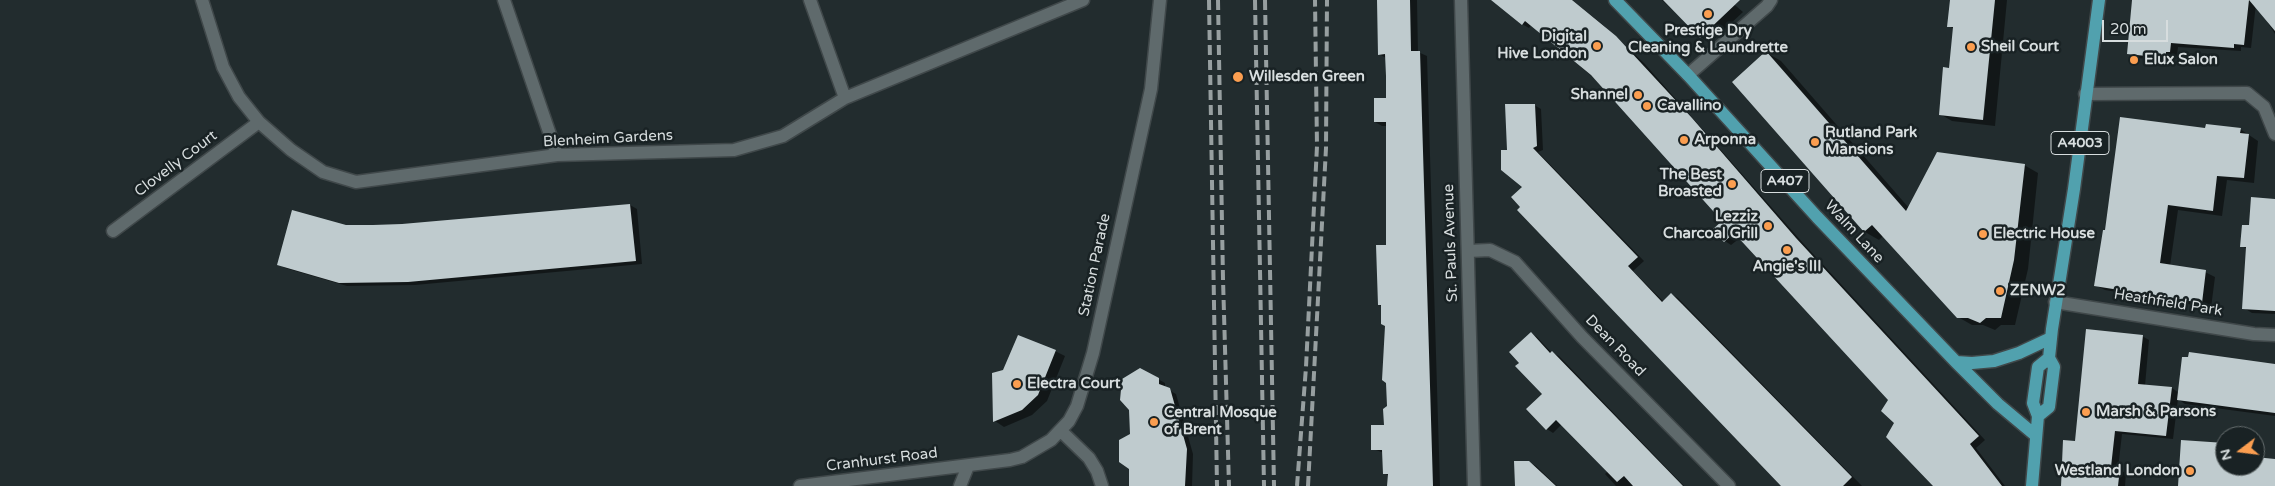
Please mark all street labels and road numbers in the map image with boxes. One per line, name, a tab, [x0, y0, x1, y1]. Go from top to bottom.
street label: Clovelly Court	[131, 127, 221, 201]
street label: Blenheim Gardens	[542, 127, 674, 151]
road number: A4003	[2051, 132, 2109, 154]
road number: A407	[1761, 170, 1809, 192]
street label: St. Pauls Avenue	[1440, 184, 1462, 302]
street label: Walm Lane	[1820, 197, 1888, 267]
street label: Station Parade	[1075, 212, 1115, 318]
street label: Heathfield Park	[2112, 286, 2224, 320]
street label: Dean Road	[1581, 311, 1649, 381]
street label: Cranhurst Road	[825, 444, 939, 476]

